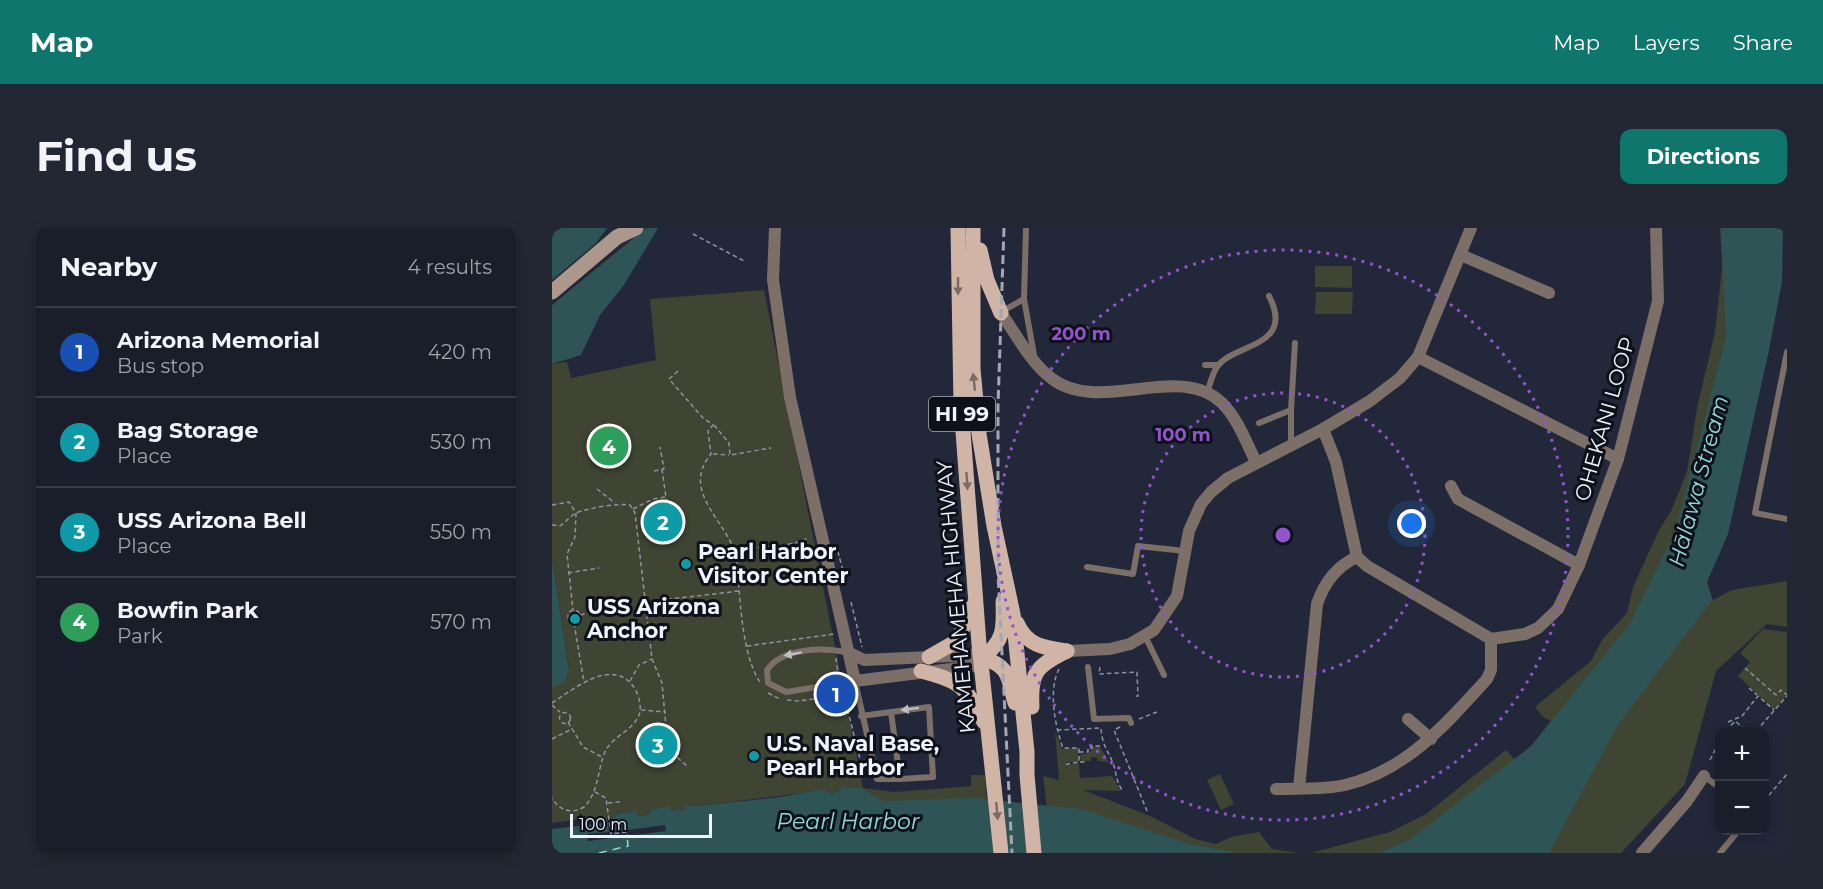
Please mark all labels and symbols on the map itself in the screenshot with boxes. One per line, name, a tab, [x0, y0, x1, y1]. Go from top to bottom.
one-way arrow	[953, 277, 963, 296]
text: 200 m	[1051, 323, 1111, 345]
street label: OHEKANI LOOP	[1569, 334, 1640, 504]
one-way arrow	[969, 373, 979, 392]
water label: Hālawa Stream	[1663, 393, 1734, 570]
road number: HI 99	[929, 397, 995, 431]
pin: 4	[590, 424, 628, 468]
text: 100 m	[1155, 424, 1211, 446]
street label: KAMEHAMEHA HIGHWAY	[931, 459, 980, 735]
one-way arrow	[962, 472, 971, 491]
pin: 2	[644, 500, 682, 544]
your location	[1397, 509, 1426, 538]
centre of rings	[1273, 525, 1293, 545]
place label: Pearl Harbor Visitor Center	[697, 539, 849, 588]
marker: Pearl Harbor Visitor Center	[679, 557, 693, 571]
place label: USS Arizona Anchor	[586, 594, 720, 643]
marker: USS Arizona Anchor	[568, 612, 582, 626]
one-way arrow	[783, 650, 802, 659]
pin: 1	[816, 672, 856, 716]
one-way arrow	[901, 705, 920, 714]
pin: 3	[638, 722, 678, 768]
place label: U.S. Naval Base, Pearl Harbor	[766, 731, 939, 780]
marker: U.S. Naval Base, Pearl Harbor	[747, 749, 761, 763]
one-way arrow	[992, 801, 1002, 820]
water label: Pearl Harbor	[776, 808, 921, 835]
scale bar	[570, 811, 712, 838]

